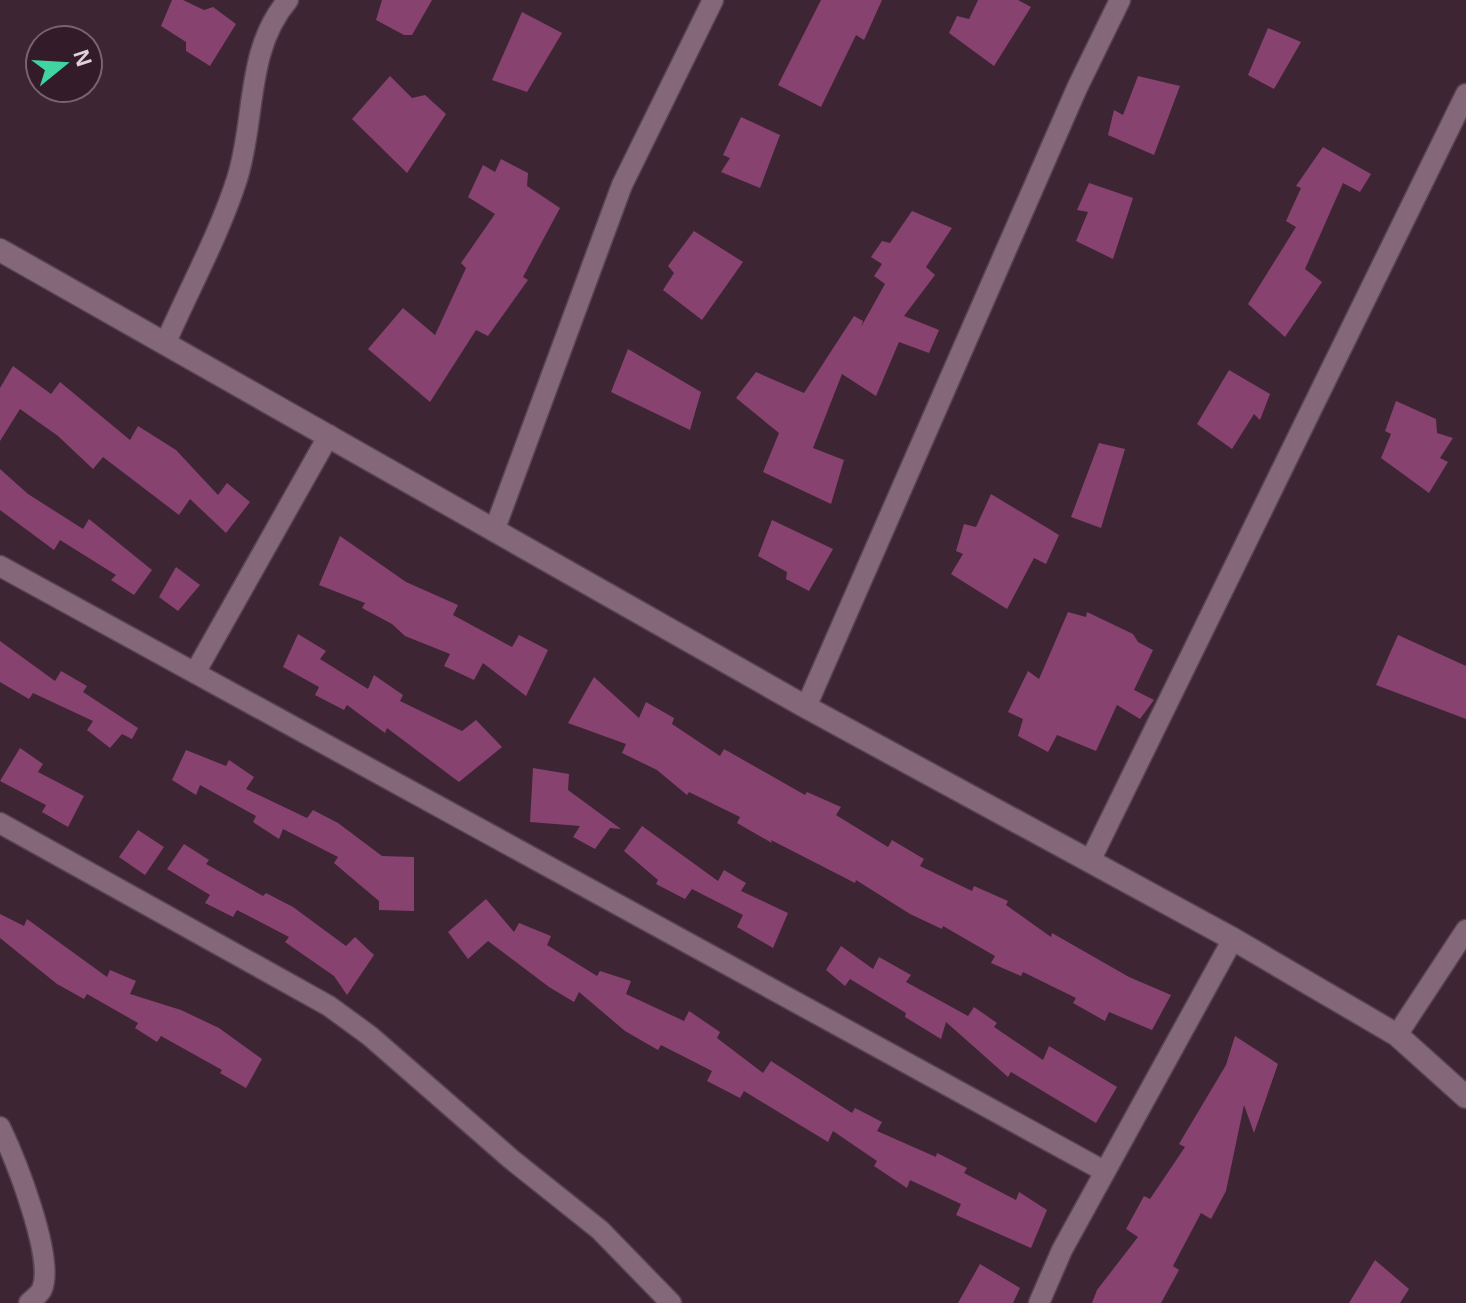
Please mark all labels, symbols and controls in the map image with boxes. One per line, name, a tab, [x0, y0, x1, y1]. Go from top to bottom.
north arrow	[24, 24, 104, 104]
text: N	[68, 47, 97, 69]

